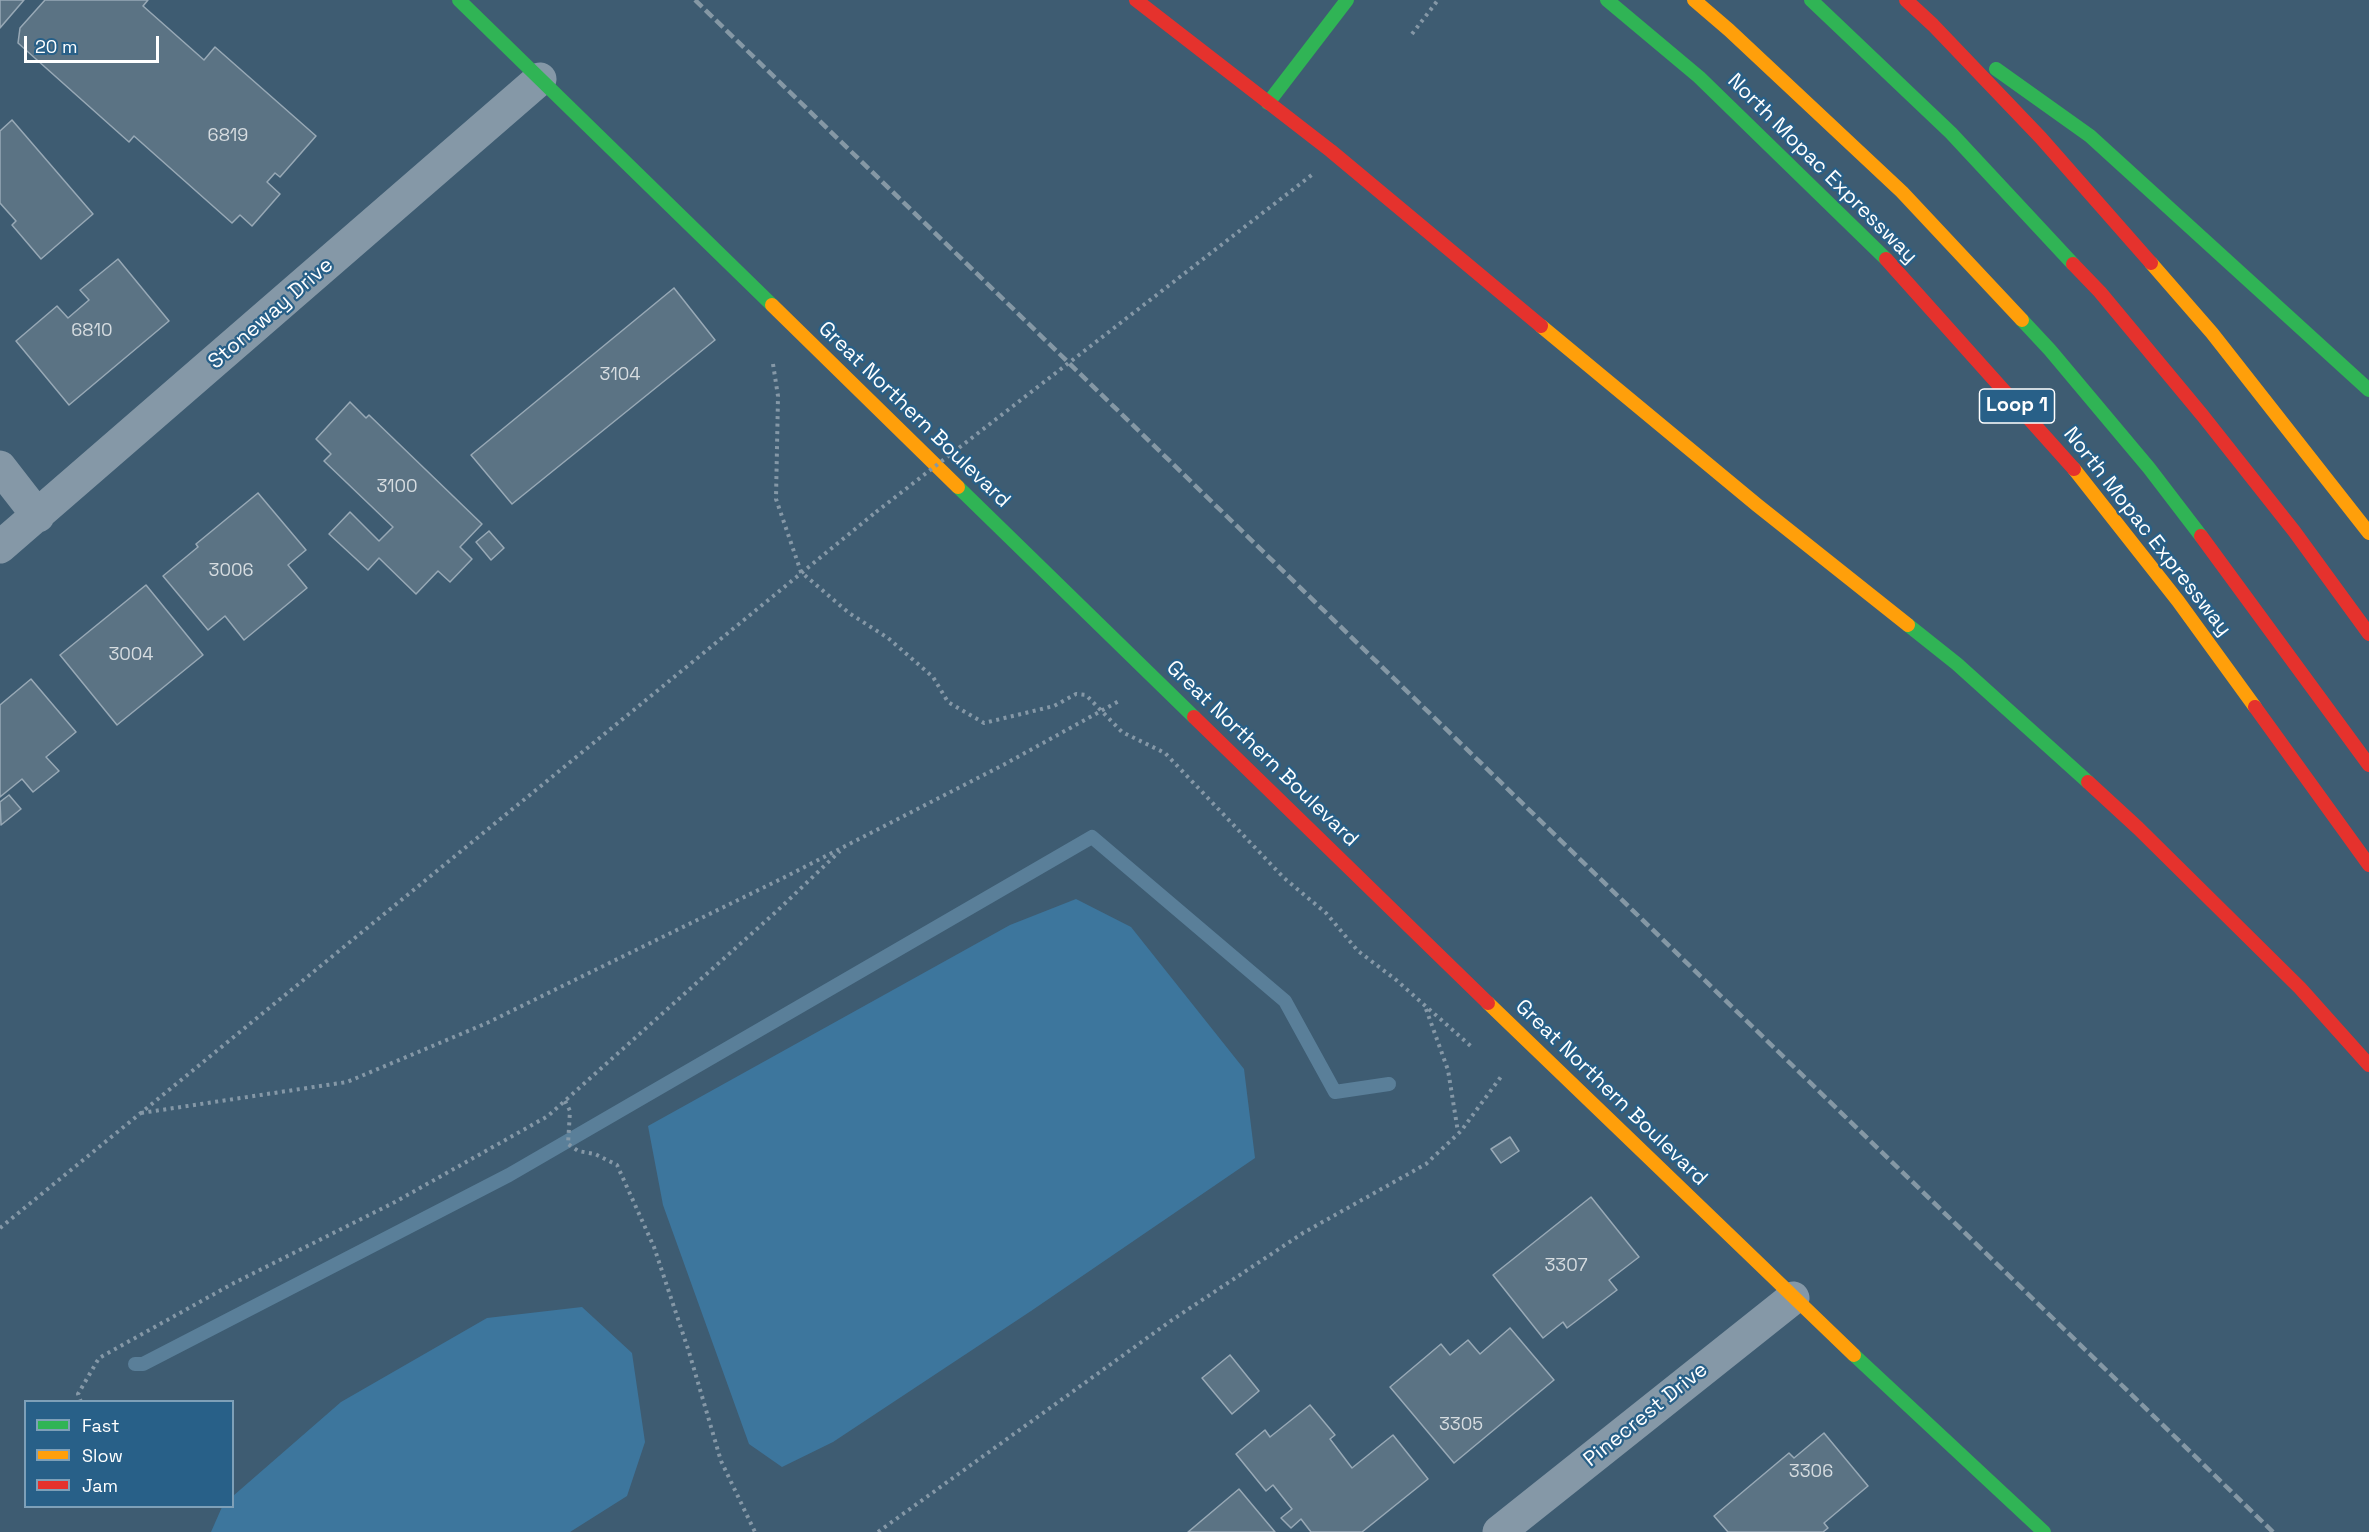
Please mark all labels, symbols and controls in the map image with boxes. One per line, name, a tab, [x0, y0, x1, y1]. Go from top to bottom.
scale bar	[27, 24, 162, 62]
text: 20 m	[35, 35, 78, 58]
street label: North Mopac Expressway	[1722, 69, 1922, 269]
house number: 6819	[208, 125, 248, 147]
street label: Stoneway Drive	[203, 253, 339, 375]
street label: Great Northern Boulevard	[813, 317, 1015, 513]
house number: 6810	[71, 320, 113, 342]
house number: 3104	[600, 364, 640, 386]
road number: Loop 1	[1980, 389, 2054, 423]
street label: North Mopac Expressway	[2058, 423, 2236, 641]
house number: 3100	[376, 476, 418, 498]
house number: 3006	[209, 560, 253, 582]
house number: 3004	[108, 644, 154, 666]
street label: Great Northern Boulevard	[1161, 656, 1363, 852]
street label: Great Northern Boulevard	[1510, 995, 1712, 1191]
house number: 3307	[1544, 1255, 1588, 1277]
street label: Pinecrest Drive	[1579, 1357, 1713, 1473]
legend	[24, 1400, 234, 1508]
text: Fast	[82, 1414, 119, 1437]
house number: 3305	[1439, 1414, 1483, 1436]
text: Slow	[82, 1444, 123, 1467]
house number: 3306	[1789, 1461, 1833, 1483]
text: Jam	[82, 1474, 118, 1497]

